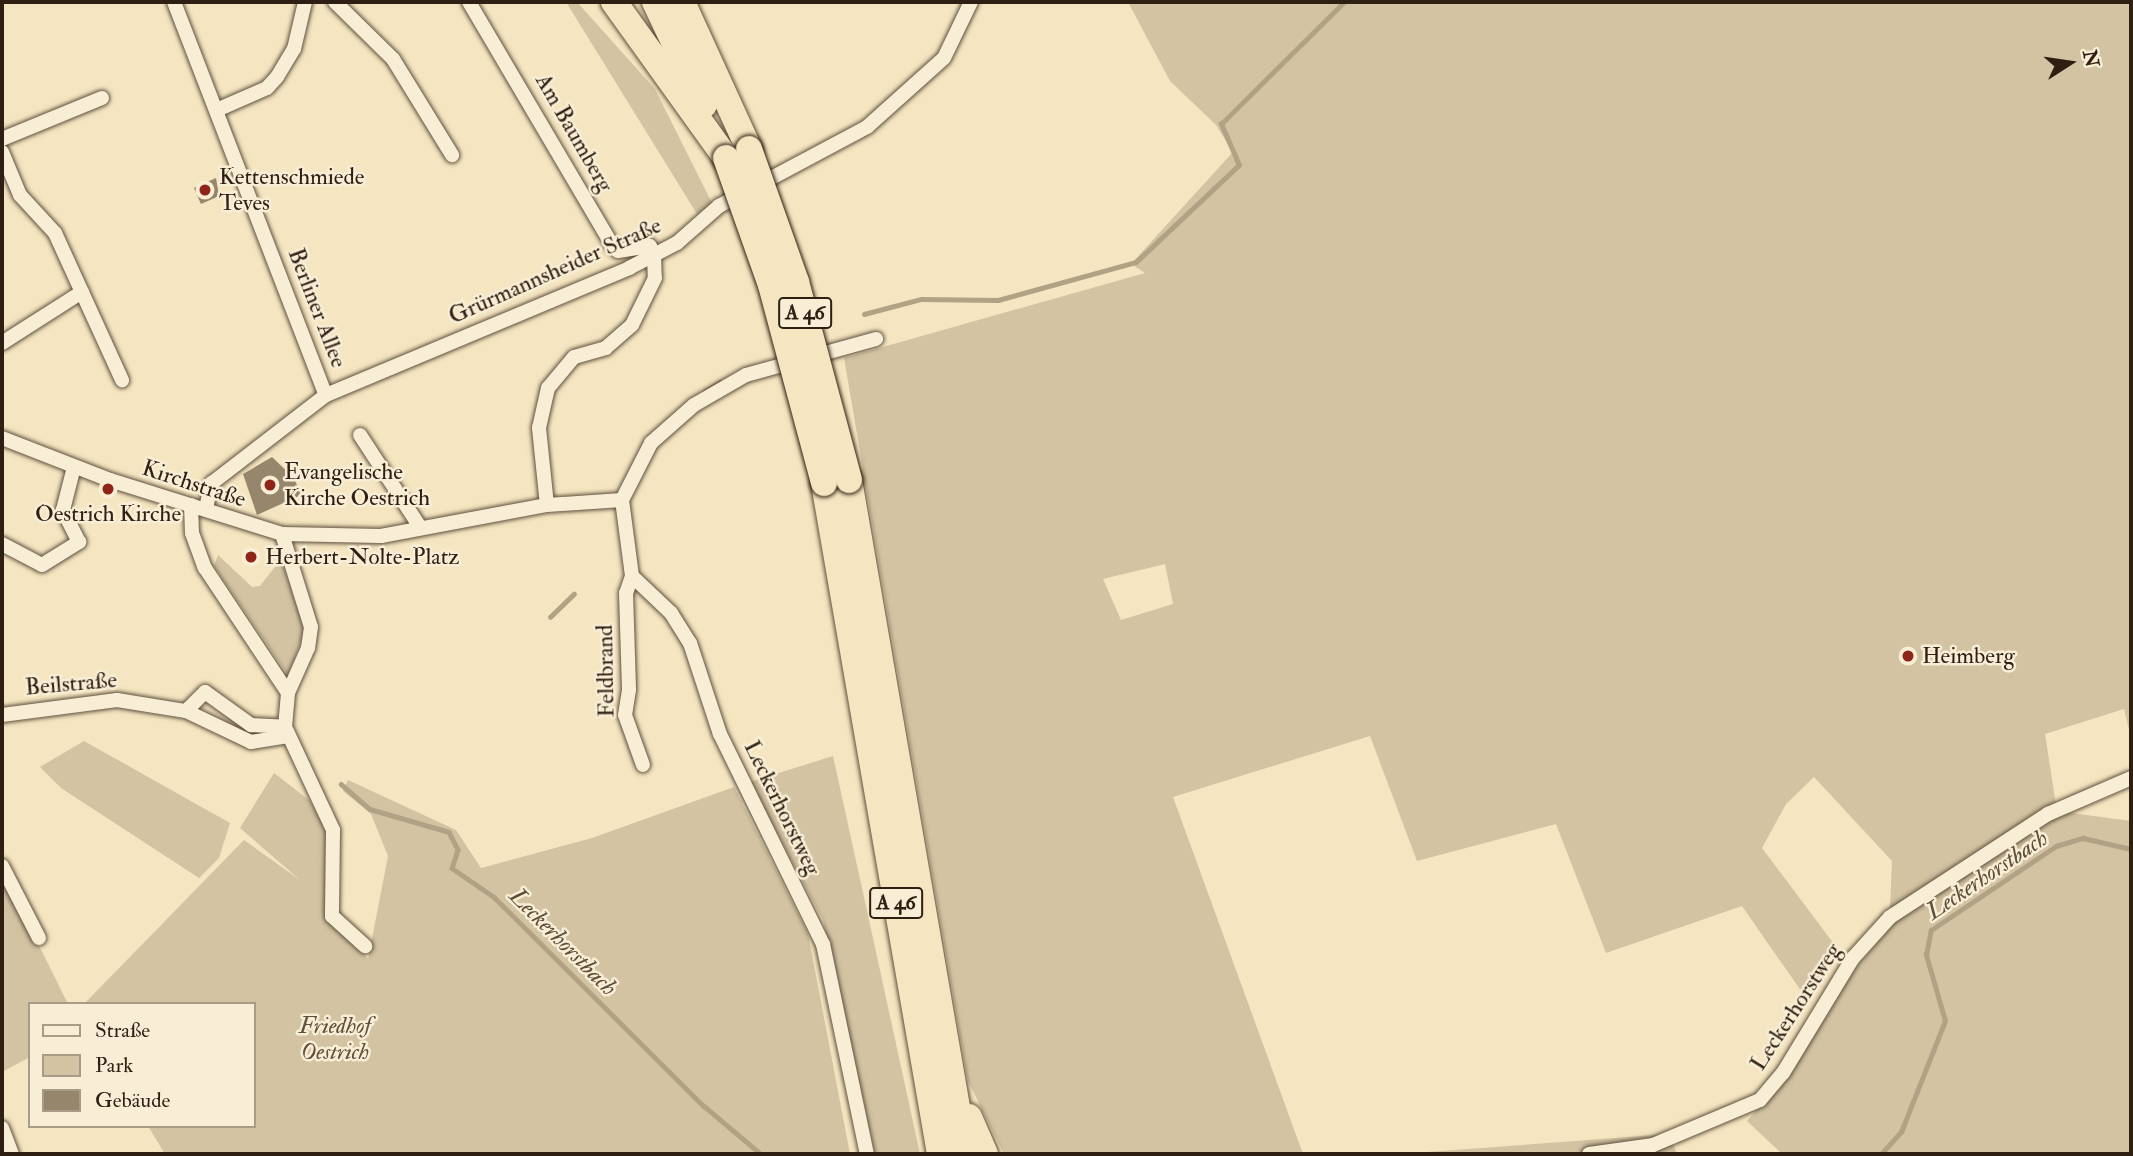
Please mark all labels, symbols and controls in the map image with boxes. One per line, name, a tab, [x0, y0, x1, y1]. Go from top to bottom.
north arrow	[2035, 28, 2105, 98]
text: N	[2077, 48, 2104, 69]
street label: Am Baumberg	[529, 69, 619, 197]
place label: Kettenschmiede Teves	[219, 163, 364, 217]
marker: Kettenschmiede Teves	[197, 182, 213, 198]
street label: Grürmannsheider Straße	[445, 212, 665, 330]
street label: Berliner Allee	[282, 244, 352, 372]
road number: A 46	[777, 296, 833, 330]
street label: Kirchstraße	[139, 454, 249, 514]
place label: Evangelische Kirche Oestrich	[284, 458, 430, 512]
marker: Evangelische Kirche Oestrich	[262, 477, 278, 493]
marker: Oestrich Kirche	[100, 481, 116, 497]
place label: Oestrich Kirche	[35, 500, 181, 528]
place label: Herbert-Nolte-Platz	[265, 543, 459, 571]
marker: Herbert-Nolte-Platz	[243, 549, 259, 565]
street label: Feldbrand	[591, 624, 621, 718]
place label: Heimberg	[1922, 642, 2015, 670]
marker: Heimberg	[1900, 648, 1916, 664]
street label: Beilstraße	[24, 666, 118, 702]
street label: Leckerhorstweg	[738, 736, 826, 880]
water label: Leckerhorstbach	[1921, 824, 2053, 926]
water label: Leckerhorstbach	[503, 882, 623, 1002]
road number: A 46	[868, 886, 924, 920]
street label: Leckerhorstweg	[1745, 938, 1847, 1076]
legend	[28, 1002, 256, 1128]
park label: Friedhof Oestrich	[299, 1012, 371, 1066]
text: Straße	[95, 1017, 150, 1044]
text: Park	[95, 1052, 133, 1079]
text: Gebäude	[95, 1087, 170, 1114]

